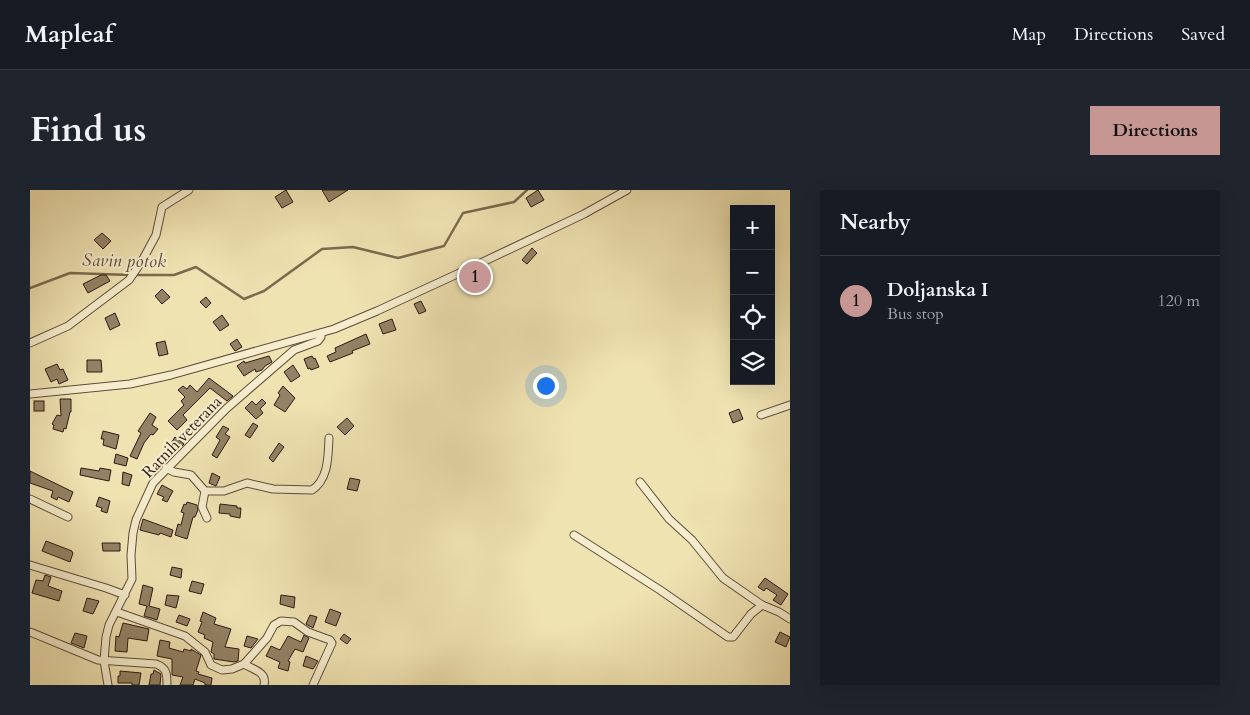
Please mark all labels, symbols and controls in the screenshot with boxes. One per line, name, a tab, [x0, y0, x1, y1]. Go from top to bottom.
text: Mapleaf	[25, 18, 113, 51]
text: Map	[1012, 22, 1046, 47]
text: Directions	[1074, 22, 1153, 47]
text: Saved	[1181, 22, 1225, 47]
text: Find us	[30, 106, 146, 154]
button: Directions	[1090, 106, 1220, 155]
map controls	[730, 205, 775, 385]
button: +	[730, 205, 775, 250]
text: Nearby	[840, 208, 911, 237]
water label: Savin potok	[82, 248, 166, 274]
button: −	[730, 250, 775, 295]
pin: 1	[459, 258, 491, 296]
text: Doljanska I	[887, 277, 988, 303]
text: 1	[852, 290, 860, 312]
text: 120 m	[1158, 290, 1200, 312]
button: locate	[730, 295, 775, 340]
text: Bus stop	[887, 303, 944, 325]
button: layers	[730, 340, 775, 385]
your location	[533, 373, 559, 399]
street label: Ratnih veterana	[137, 391, 227, 483]

